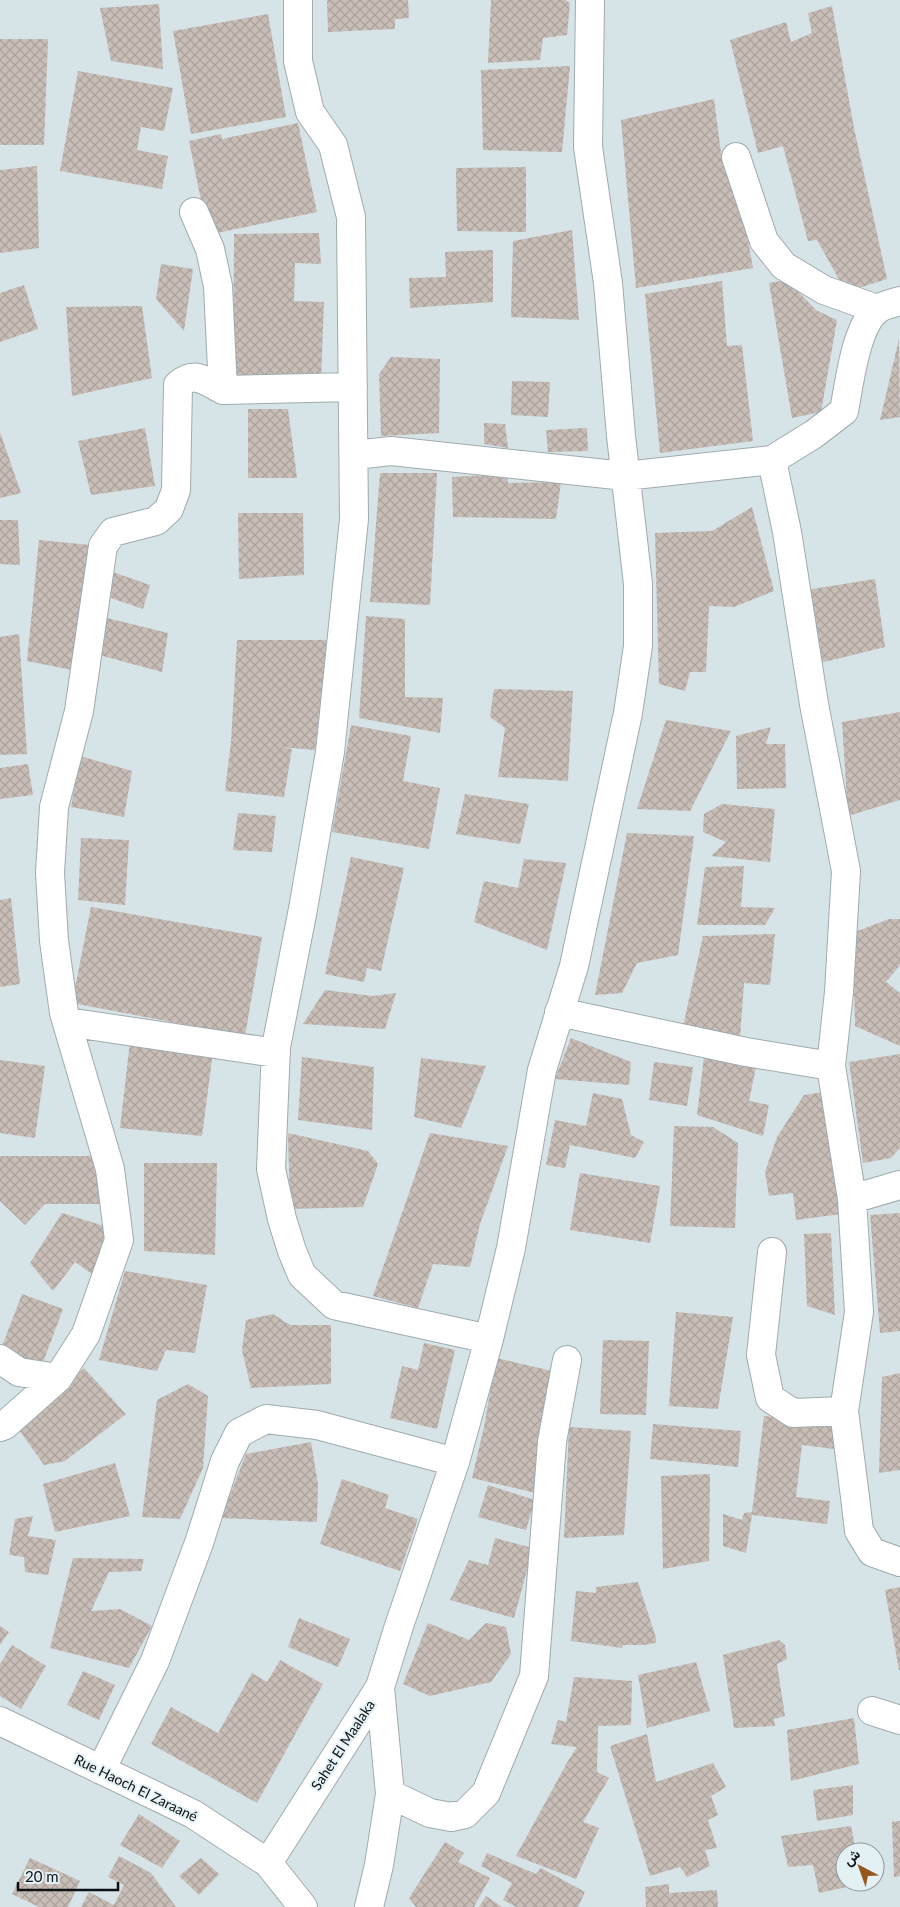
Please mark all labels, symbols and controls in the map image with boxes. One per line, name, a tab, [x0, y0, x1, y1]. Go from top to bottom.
street label: Sahet El Maalaka	[307, 1696, 378, 1793]
street label: Rue Haoch El Zaraané	[72, 1750, 201, 1825]
north arrow	[835, 1842, 885, 1892]
text: ش	[839, 1845, 864, 1870]
scale bar	[18, 1860, 118, 1892]
text: 20 m	[25, 1867, 59, 1885]

